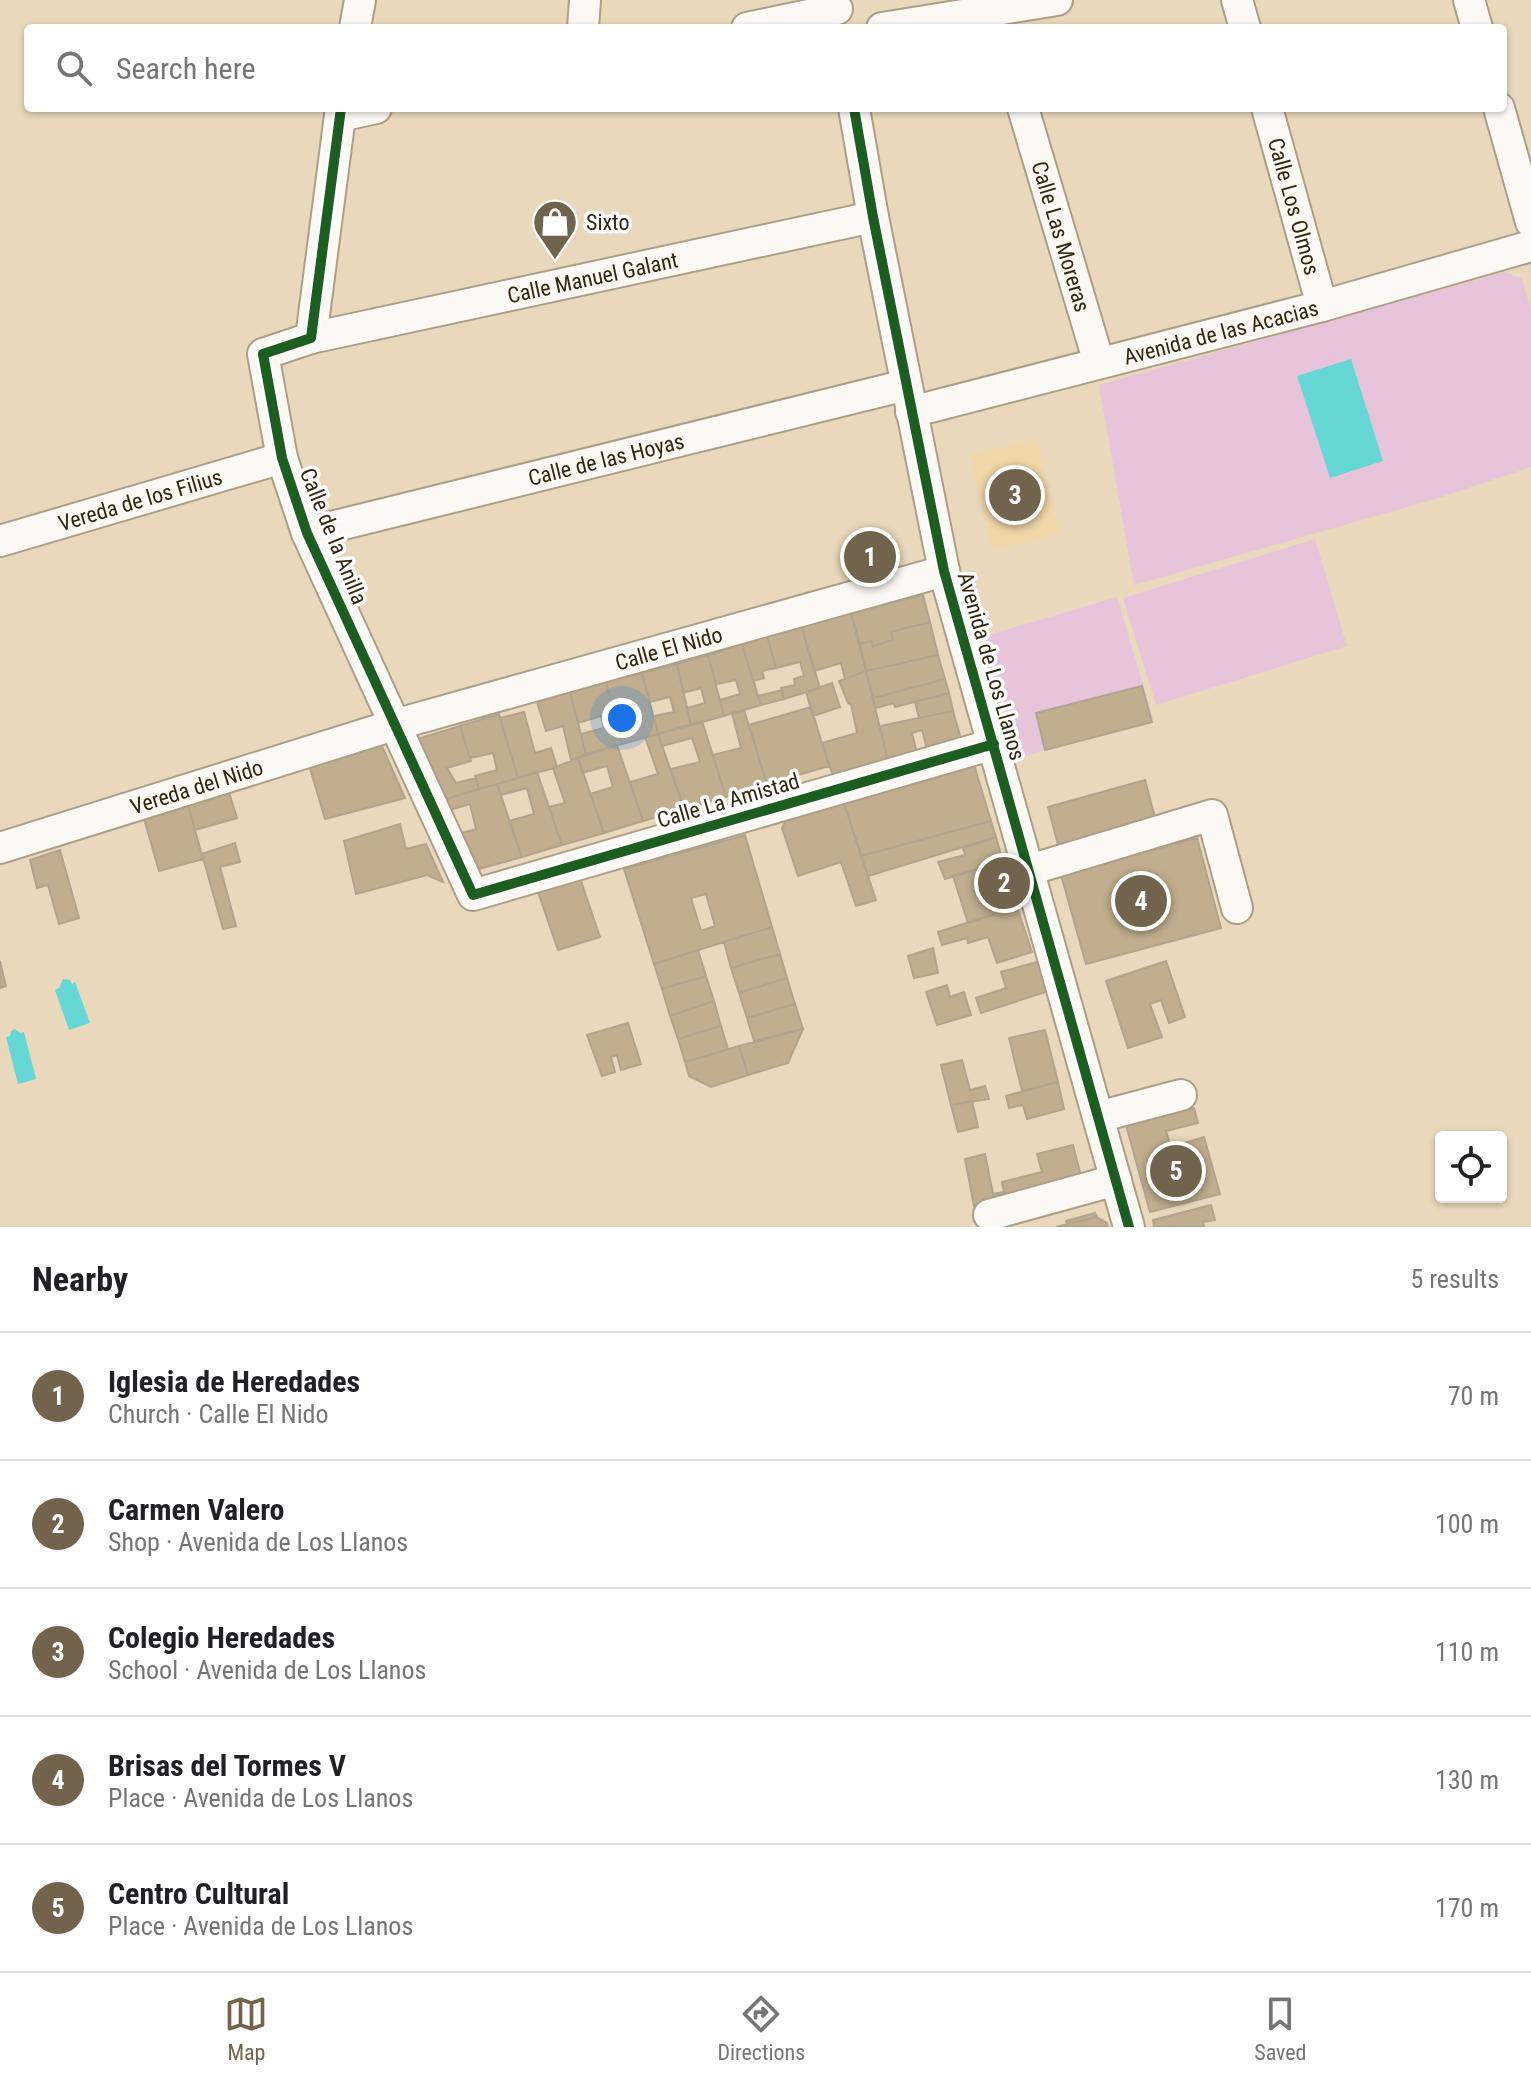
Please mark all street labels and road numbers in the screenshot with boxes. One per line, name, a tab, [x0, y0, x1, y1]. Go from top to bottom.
street label: Calle Los Olmos	[1263, 135, 1325, 278]
street label: Calle Las Moreras	[1027, 158, 1095, 315]
street label: Calle Manuel Galant	[505, 247, 680, 308]
street label: Avenida de las Acacias	[1121, 295, 1321, 370]
street label: Calle de las Hoyas	[526, 428, 687, 491]
street label: Vereda de los Filius	[55, 464, 225, 536]
street label: Calle de la Anilla	[295, 465, 372, 608]
street label: Avenida de Los Llanos	[953, 569, 1030, 763]
street label: Calle El Nido	[612, 622, 725, 675]
street label: Vereda del Nido	[127, 755, 266, 820]
street label: Calle La Amistad	[654, 768, 802, 833]

